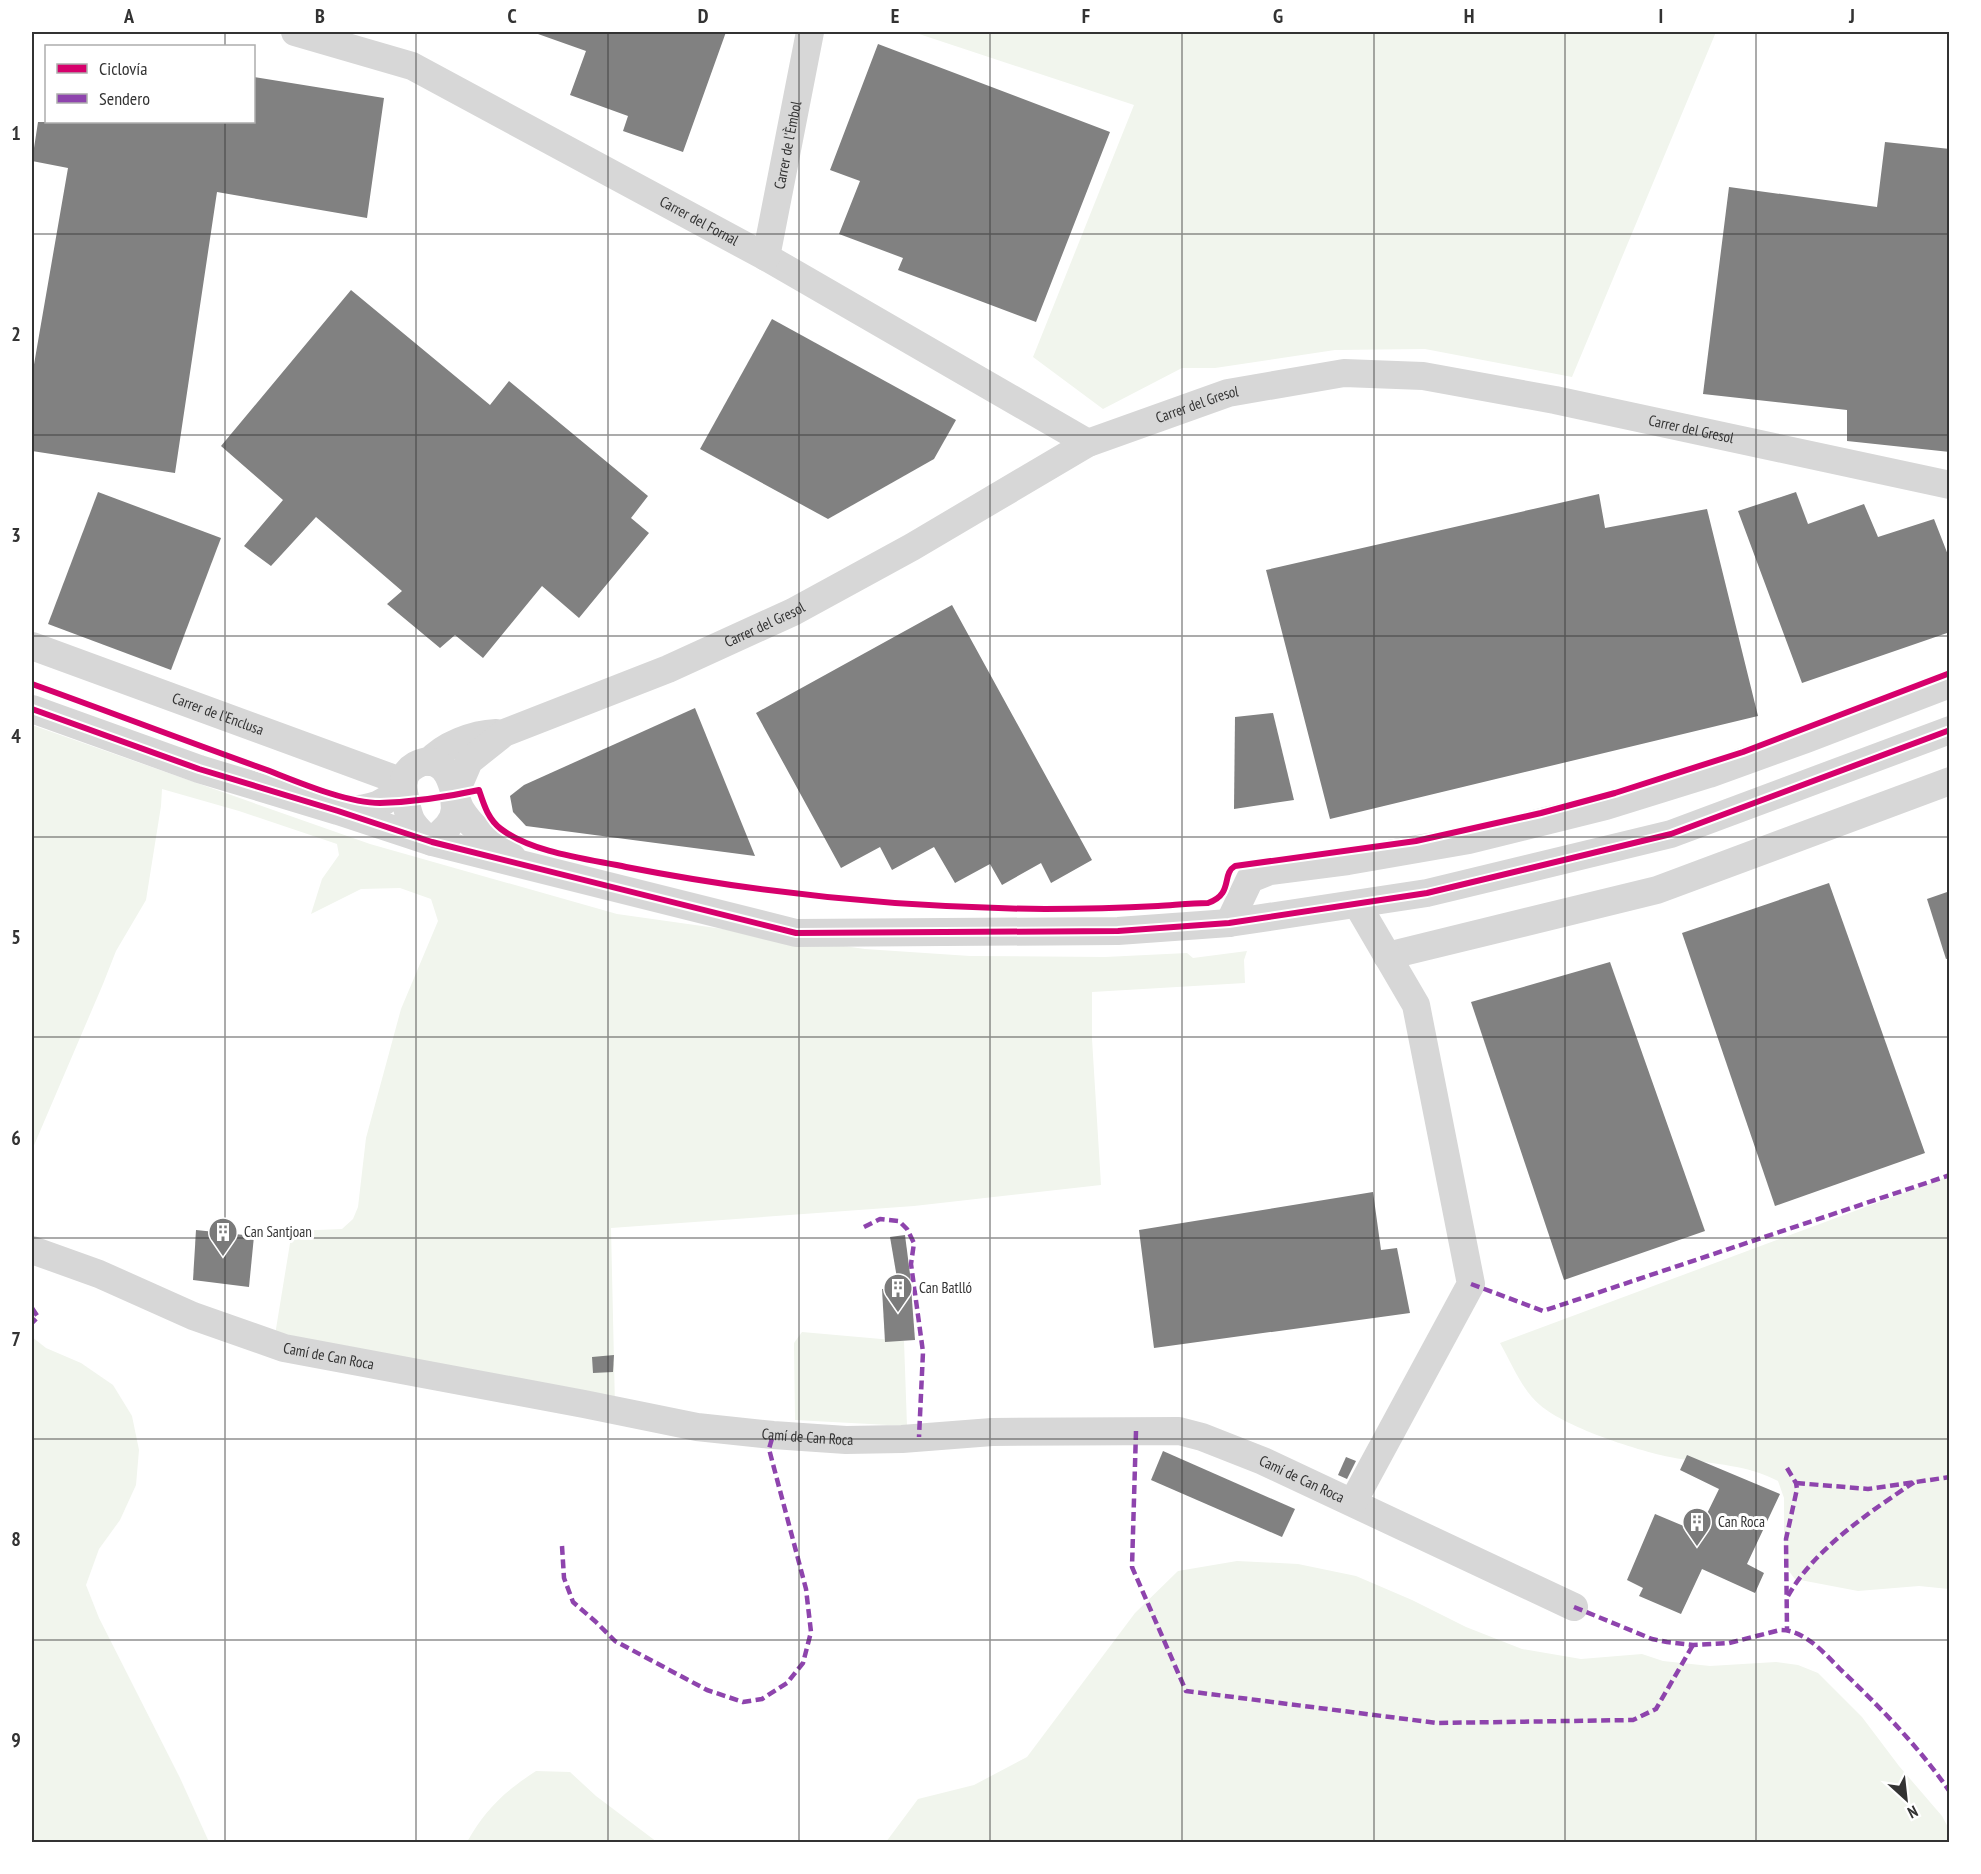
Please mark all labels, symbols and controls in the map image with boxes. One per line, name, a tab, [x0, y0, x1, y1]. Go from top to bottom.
text: A	[123, 3, 135, 29]
text: B	[315, 3, 325, 29]
text: C	[507, 3, 517, 29]
text: D	[698, 3, 709, 29]
text: E	[891, 3, 899, 29]
text: F	[1082, 3, 1090, 29]
text: G	[1273, 3, 1283, 29]
text: H	[1464, 3, 1474, 29]
text: I	[1659, 3, 1663, 29]
text: J	[1848, 3, 1855, 29]
legend	[45, 45, 255, 123]
text: Ciclovía	[99, 57, 147, 80]
text: Sendero	[99, 87, 150, 110]
street label: Carrer de l'Èmbol	[769, 99, 805, 191]
text: 1	[11, 120, 21, 146]
street label: Carrer del Fornal	[657, 191, 742, 250]
text: 2	[11, 321, 21, 347]
street label: Carrer del Gresol	[1153, 381, 1240, 427]
street label: Carrer del Gresol	[1647, 410, 1736, 447]
text: 3	[11, 522, 21, 548]
street label: Carrer del Gresol	[721, 597, 809, 651]
street label: Carrer de l'Enclusa	[170, 688, 266, 739]
text: 4	[11, 723, 21, 749]
text: 5	[11, 924, 21, 950]
text: 6	[11, 1125, 21, 1151]
building icon: Can Santjoan	[207, 1216, 239, 1258]
place label: Can Santjoan	[244, 1222, 312, 1241]
building icon: Can Batlló	[882, 1272, 914, 1314]
place label: Can Batlló	[919, 1278, 972, 1297]
text: 7	[11, 1326, 21, 1352]
street label: Camí de Can Roca	[282, 1338, 376, 1374]
street label: Camí de Can Roca	[761, 1424, 853, 1449]
street label: Camí de Can Roca	[1256, 1451, 1347, 1507]
building icon: Can Roca	[1681, 1506, 1713, 1548]
place label: Can Roca	[1718, 1512, 1765, 1531]
text: 8	[11, 1526, 21, 1552]
text: 9	[11, 1727, 21, 1753]
north arrow	[1876, 1769, 1936, 1829]
text: N	[1904, 1801, 1921, 1823]

